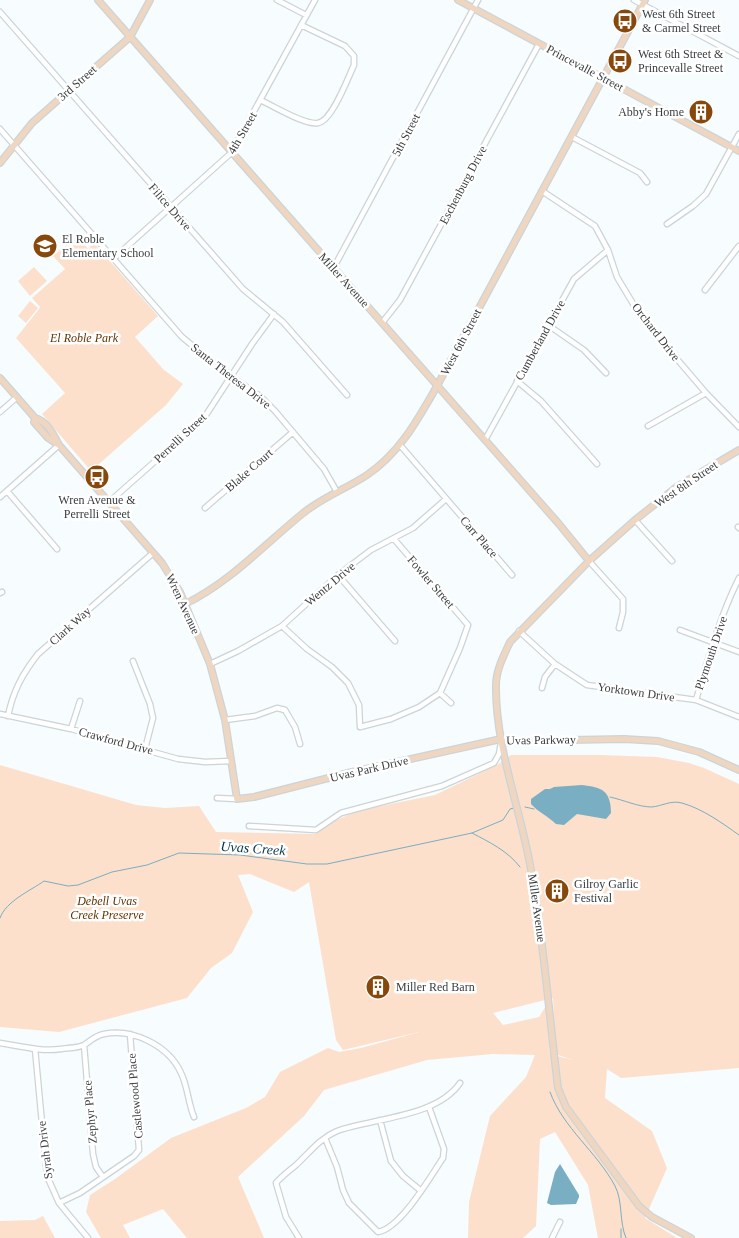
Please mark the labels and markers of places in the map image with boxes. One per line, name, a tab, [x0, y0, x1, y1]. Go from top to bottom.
place label: West 6th Street & Carmel Street	[642, 7, 721, 35]
bus stop icon: West 6th Street & Carmel Street	[612, 8, 638, 34]
place label: West 6th Street & Princevalle Street	[638, 47, 724, 75]
bus stop icon: West 6th Street & Princevalle Street	[607, 48, 633, 74]
building icon: Abby's Home	[688, 99, 714, 125]
place label: Abby's Home	[618, 105, 684, 119]
place label: El Roble Elementary School	[62, 232, 154, 260]
school or university icon: El Roble Elementary School	[32, 233, 58, 259]
bus stop icon: Wren Avenue & Perrelli Street	[84, 464, 110, 490]
place label: Wren Avenue & Perrelli Street	[58, 493, 136, 521]
place label: Gilroy Garlic Festival	[574, 877, 638, 905]
building icon: Gilroy Garlic Festival	[544, 878, 570, 904]
building icon: Miller Red Barn	[365, 974, 391, 1000]
place label: Miller Red Barn	[396, 980, 475, 994]

